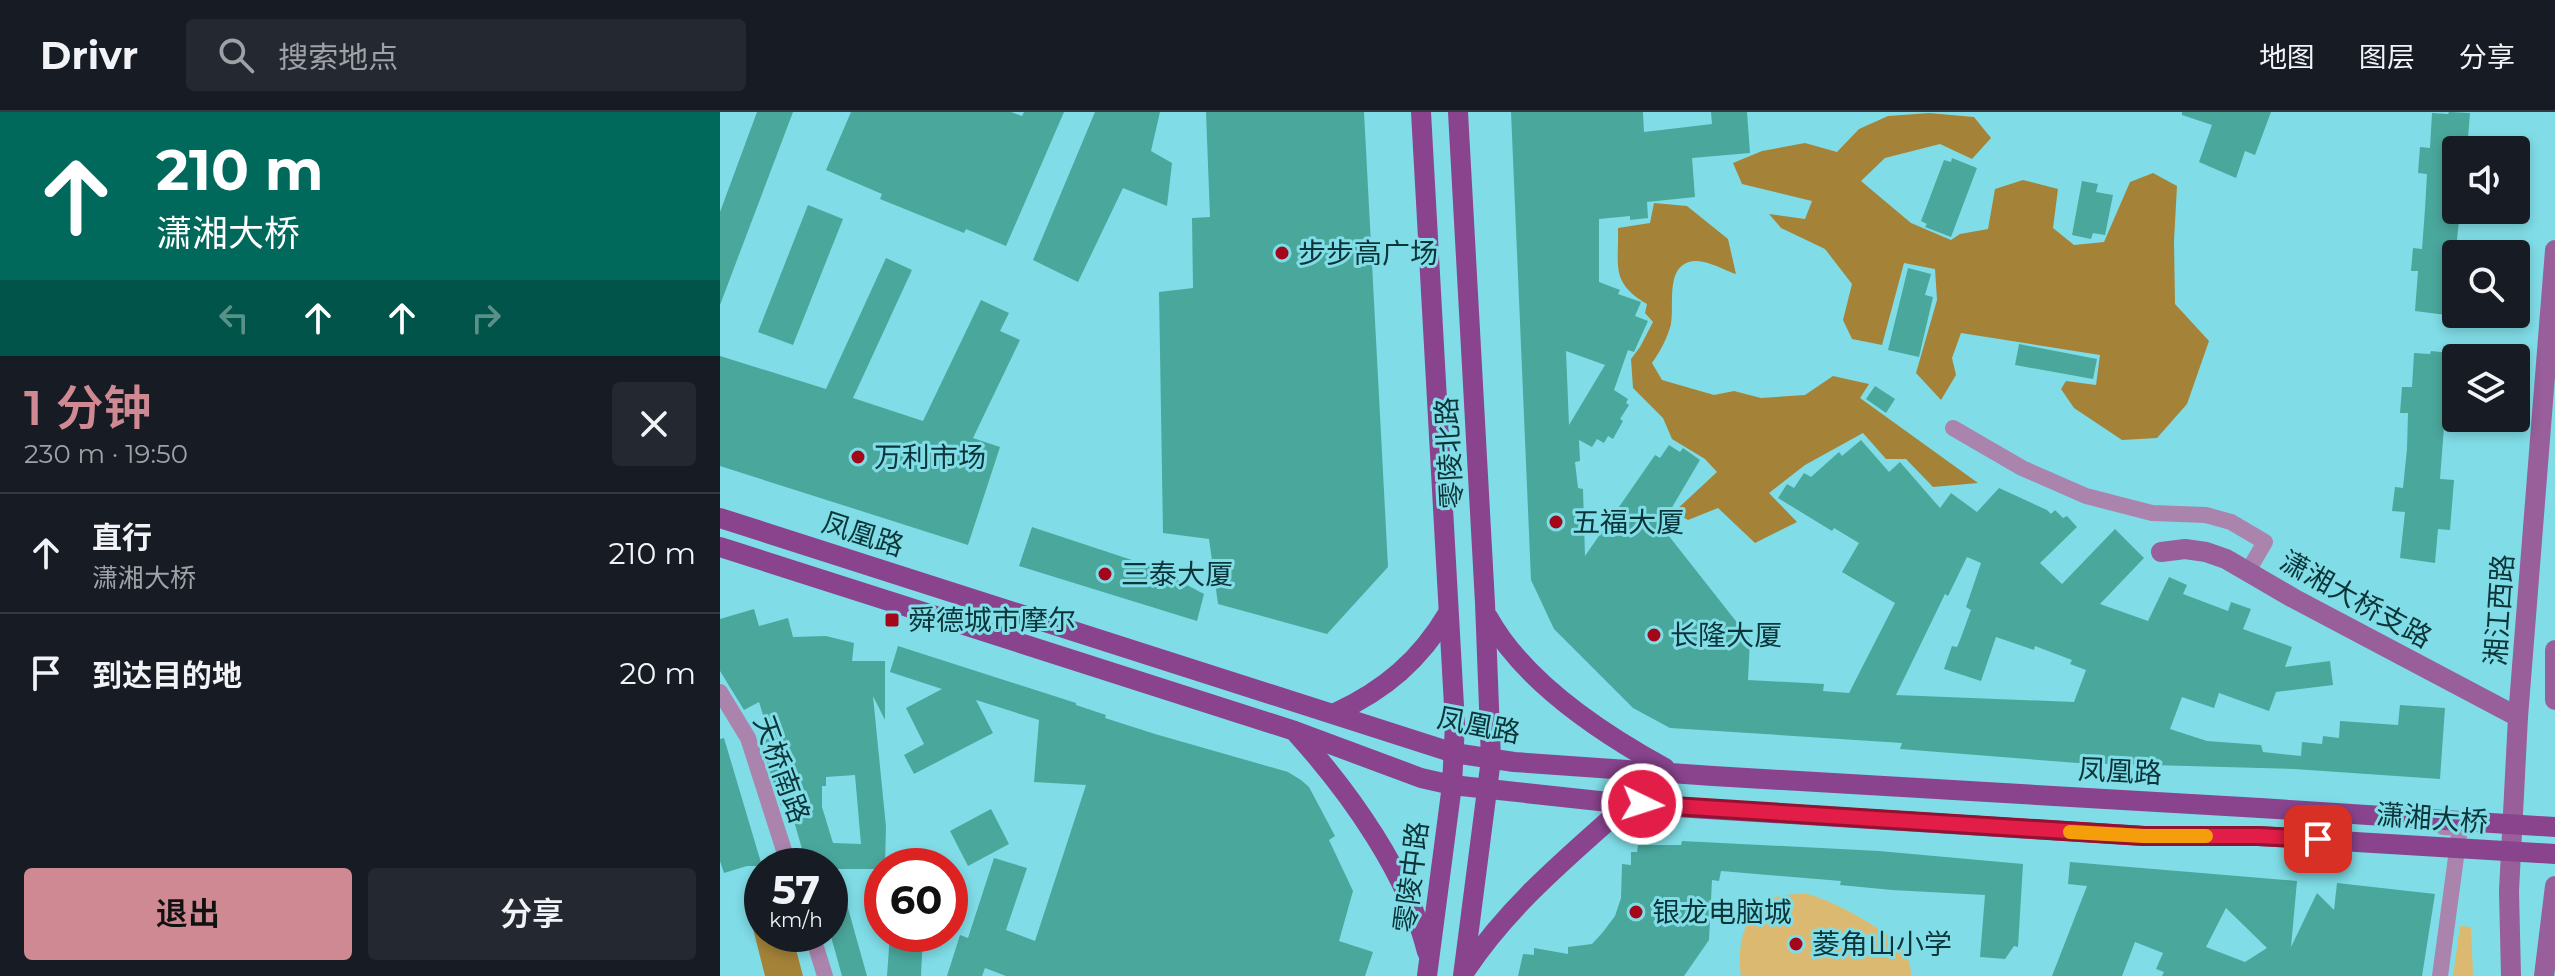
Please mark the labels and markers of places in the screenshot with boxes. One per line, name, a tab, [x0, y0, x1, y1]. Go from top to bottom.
place label: 步步高广场	[1298, 236, 1438, 270]
marker: 步步高广场	[1273, 244, 1291, 262]
place label: 万利市场	[874, 440, 986, 474]
marker: 万利市场	[849, 448, 867, 466]
place label: 五福大厦	[1572, 505, 1684, 539]
marker: 五福大厦	[1547, 513, 1565, 531]
place label: 三泰大厦	[1121, 557, 1233, 591]
marker: 三泰大厦	[1096, 565, 1114, 583]
place label: 舜德城市摩尔	[908, 603, 1076, 637]
marker: 舜德城市摩尔	[883, 611, 901, 629]
place label: 长隆大厦	[1670, 618, 1782, 652]
marker: 长隆大厦	[1645, 626, 1663, 644]
pin	[2284, 805, 2352, 873]
place label: 银龙电脑城	[1652, 895, 1792, 929]
marker: 银龙电脑城	[1627, 903, 1645, 921]
place label: 菱角山小学	[1812, 927, 1952, 961]
marker: 菱角山小学	[1787, 935, 1805, 953]

